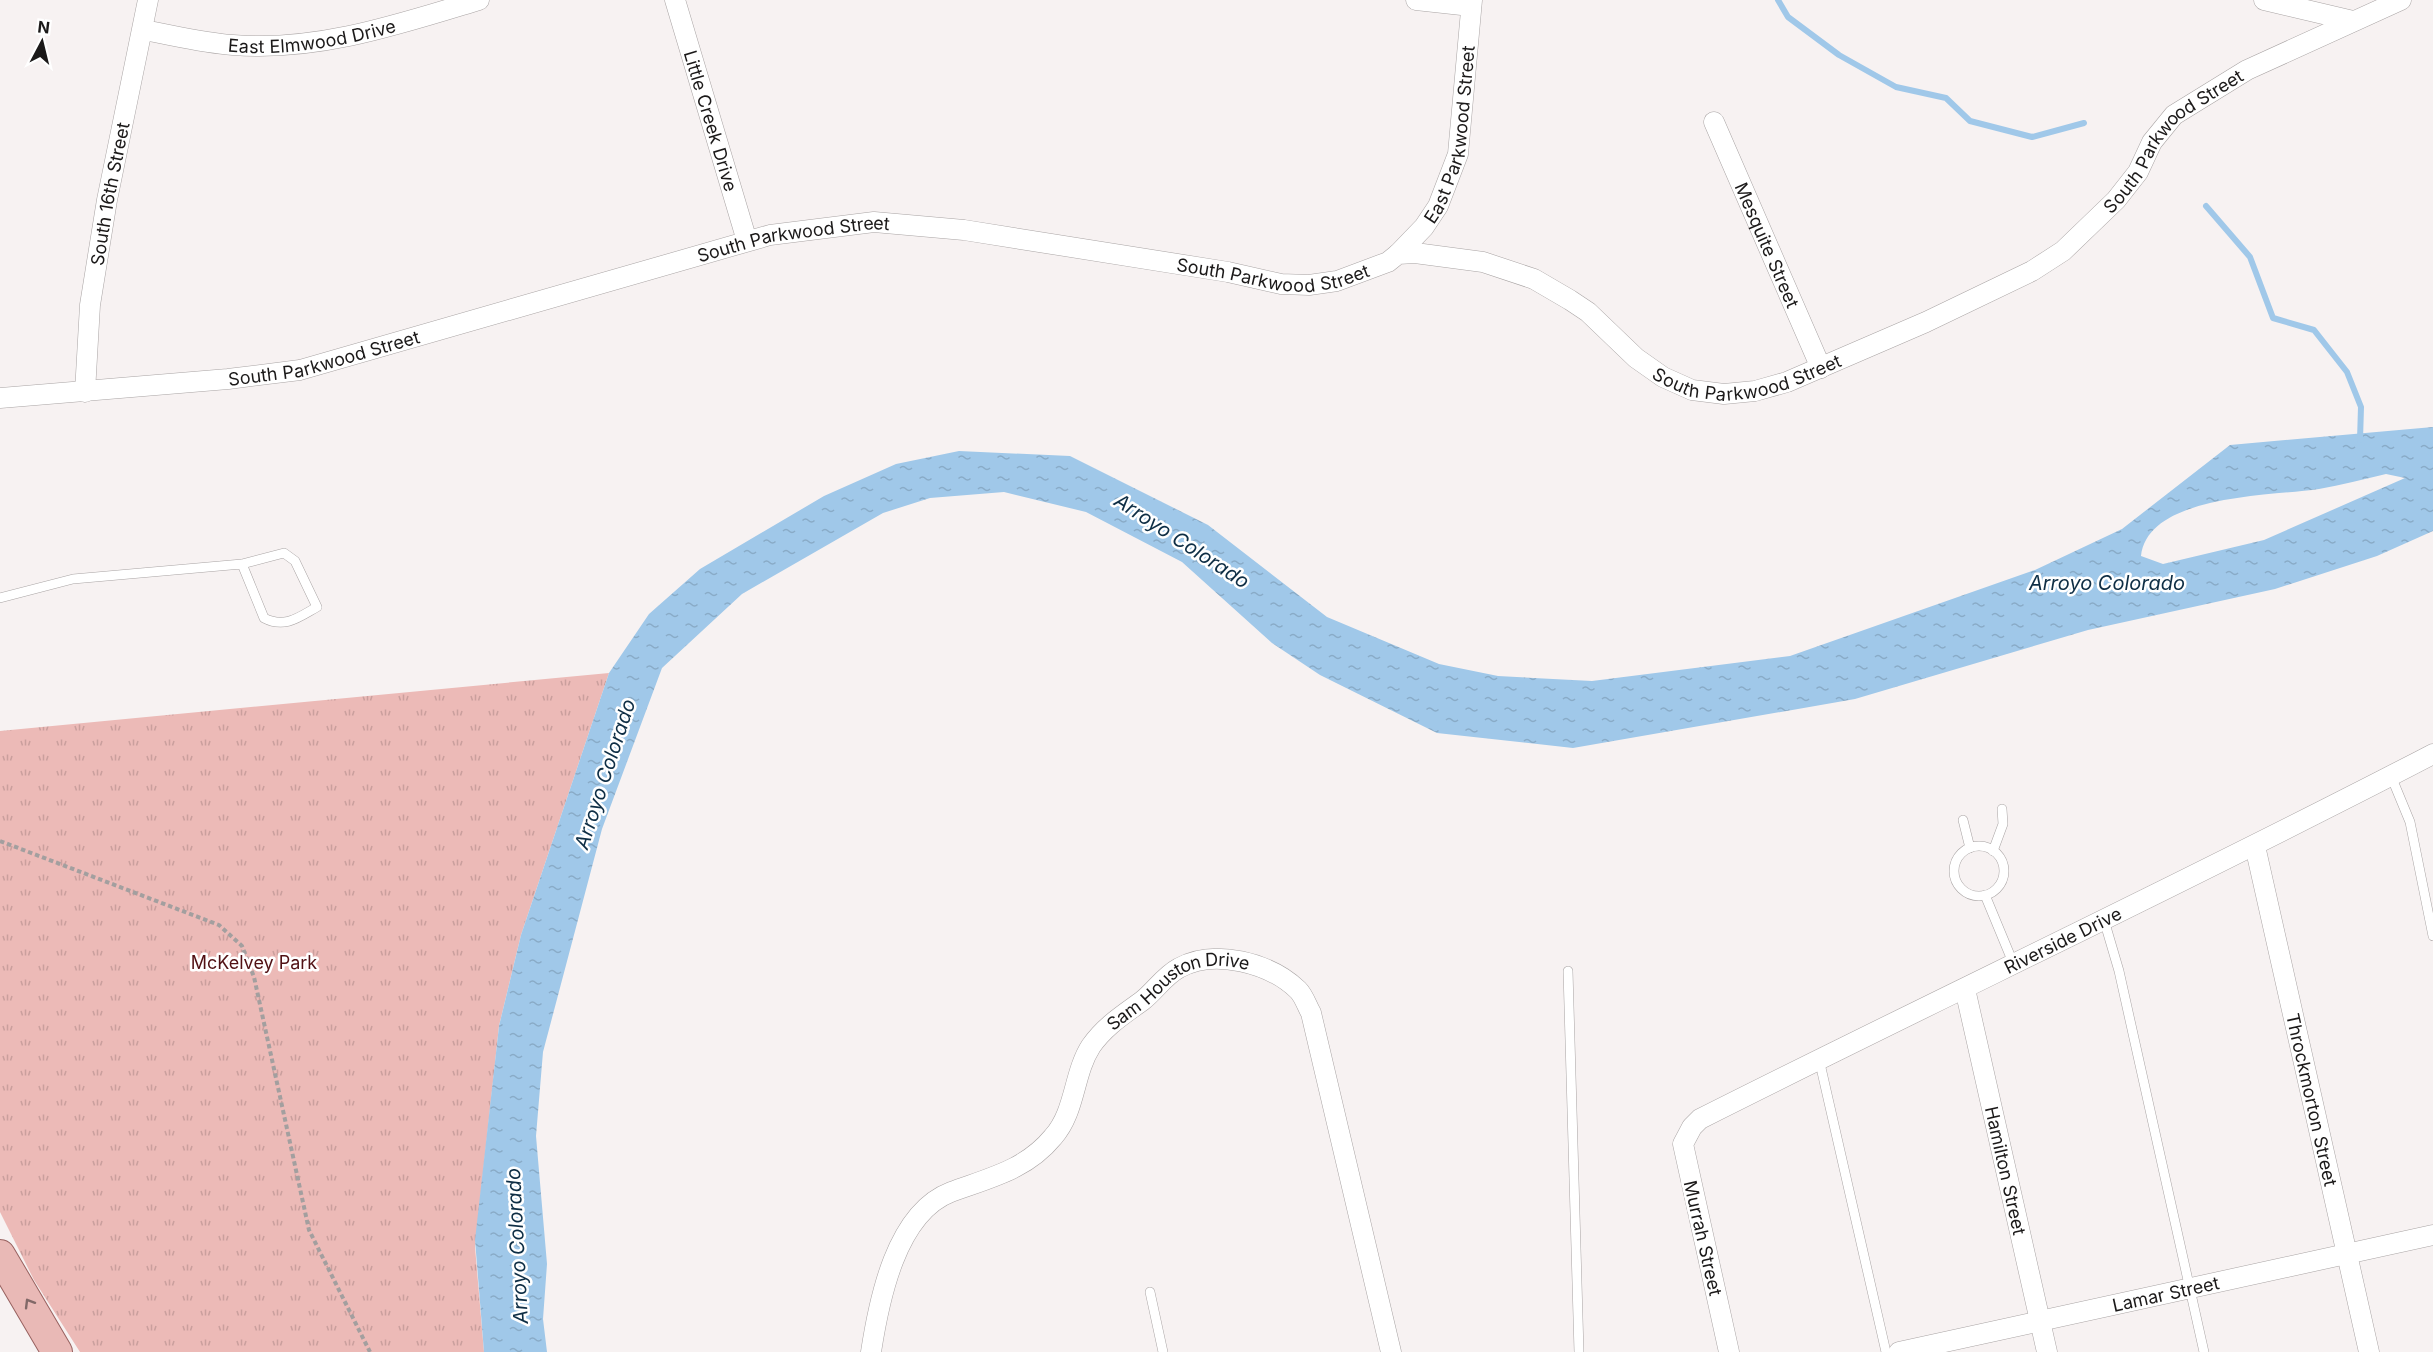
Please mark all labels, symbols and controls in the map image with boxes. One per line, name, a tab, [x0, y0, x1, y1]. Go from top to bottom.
north arrow	[12, 12, 72, 72]
street label: East Elmwood Drive	[227, 15, 398, 57]
text: N	[37, 16, 51, 38]
street label: East Parkwood Street	[1419, 44, 1478, 227]
street label: Little Creek Drive	[680, 48, 742, 194]
street label: South Parkwood Street	[2099, 65, 2247, 217]
street label: South 16th Street	[86, 120, 133, 267]
street label: Mesquite Street	[1731, 179, 1804, 311]
street label: South Parkwood Street	[695, 211, 891, 266]
street label: South Parkwood Street	[1175, 253, 1372, 296]
street label: South Parkwood Street	[227, 326, 422, 389]
street label: South Parkwood Street	[1649, 349, 1844, 405]
water label: Arroyo Colorado	[1109, 488, 1254, 594]
water label: Arroyo Colorado	[2028, 571, 2185, 595]
water label: Arroyo Colorado	[569, 696, 641, 853]
street label: Riverside Drive	[2000, 902, 2125, 978]
street label: Sam Houston Drive	[1102, 948, 1252, 1034]
park label: McKelvey Park	[191, 952, 317, 973]
street label: Throckmorton Street	[2283, 1011, 2342, 1188]
street label: Hamilton Street	[1981, 1104, 2031, 1237]
water label: Arroyo Colorado	[501, 1167, 533, 1326]
street label: Murrah Street	[1680, 1178, 1726, 1298]
street label: Lamar Street	[2110, 1272, 2221, 1315]
one-way arrow	[24, 1299, 36, 1309]

